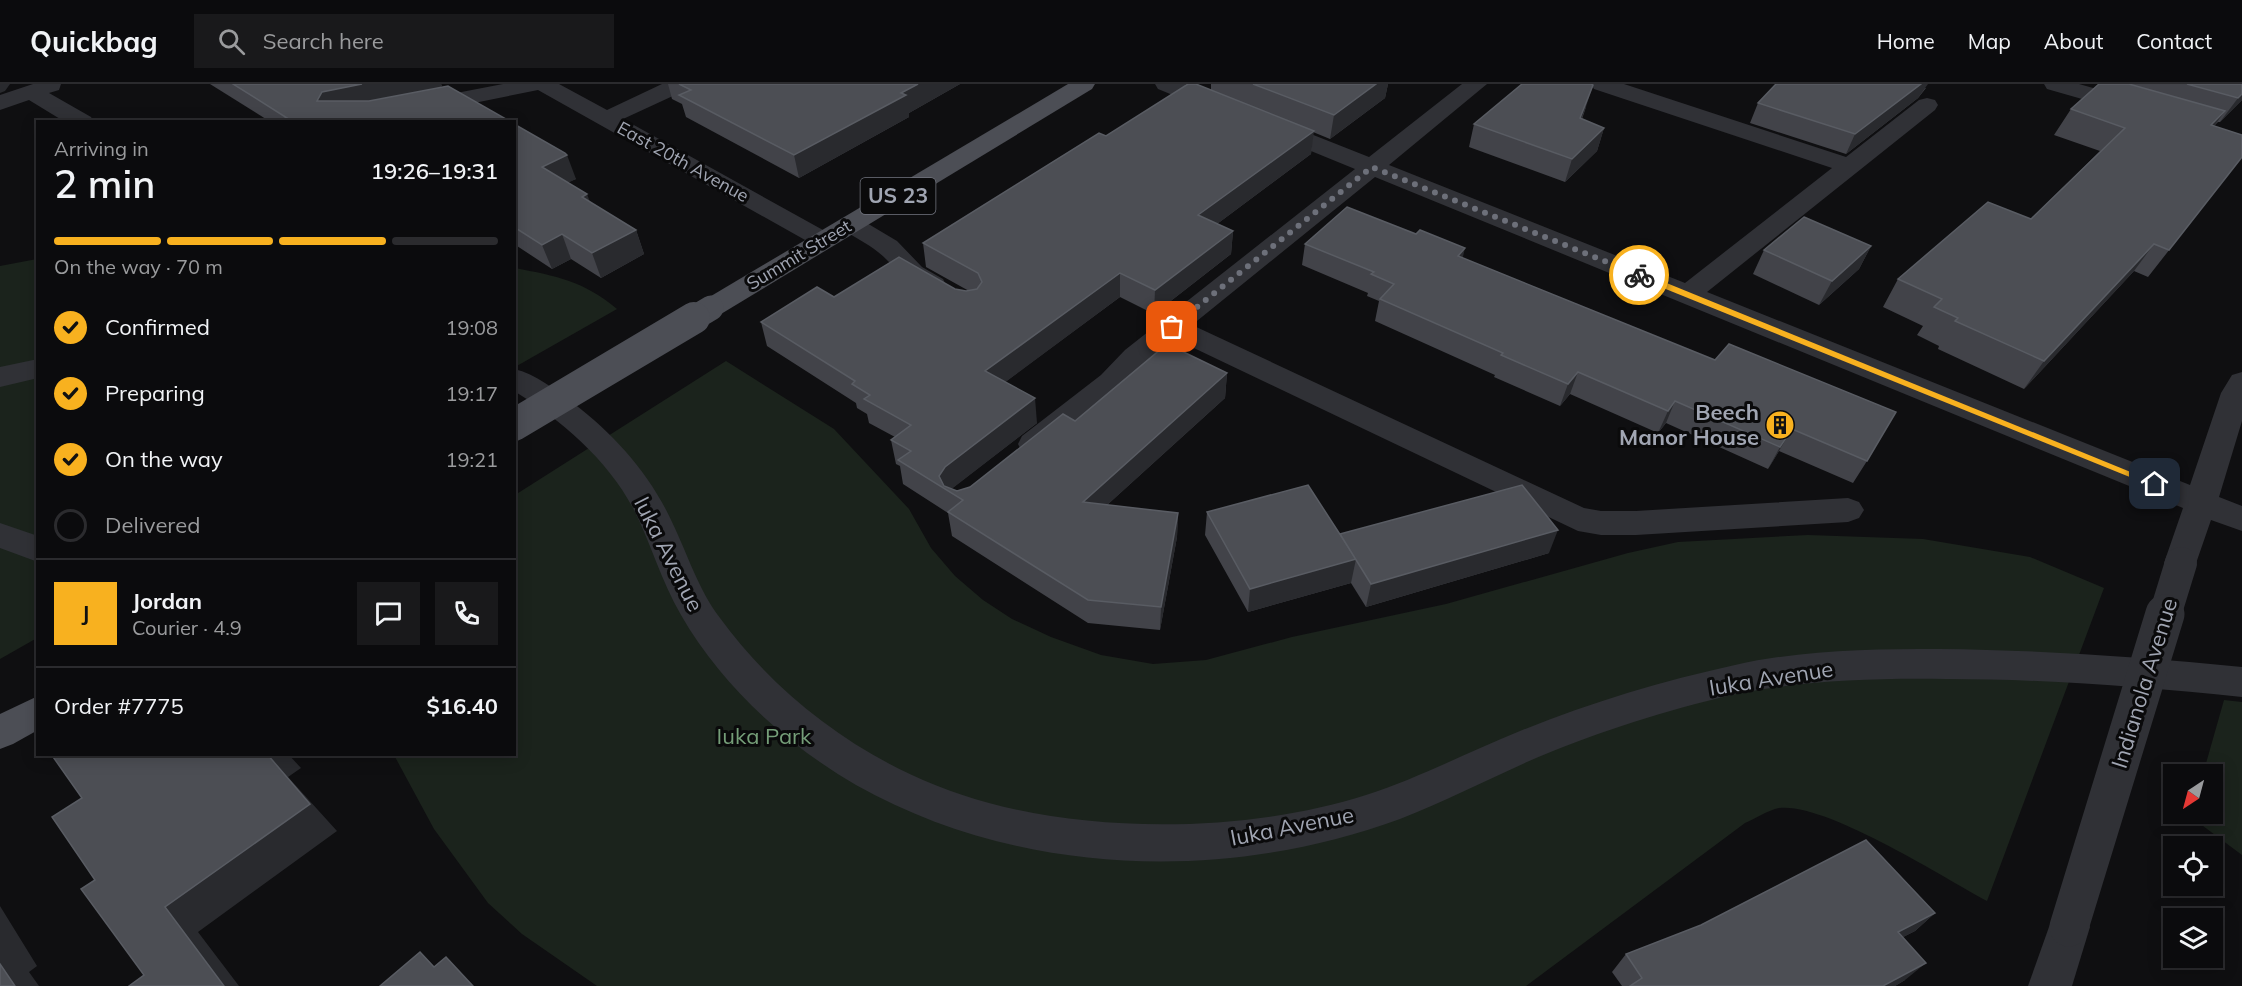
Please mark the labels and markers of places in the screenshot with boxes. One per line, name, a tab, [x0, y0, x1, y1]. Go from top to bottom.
pin	[1146, 301, 1197, 352]
place label: Beech Manor House	[1619, 398, 1759, 451]
building icon: Beech Manor House	[1764, 409, 1796, 441]
pin	[2129, 458, 2180, 509]

